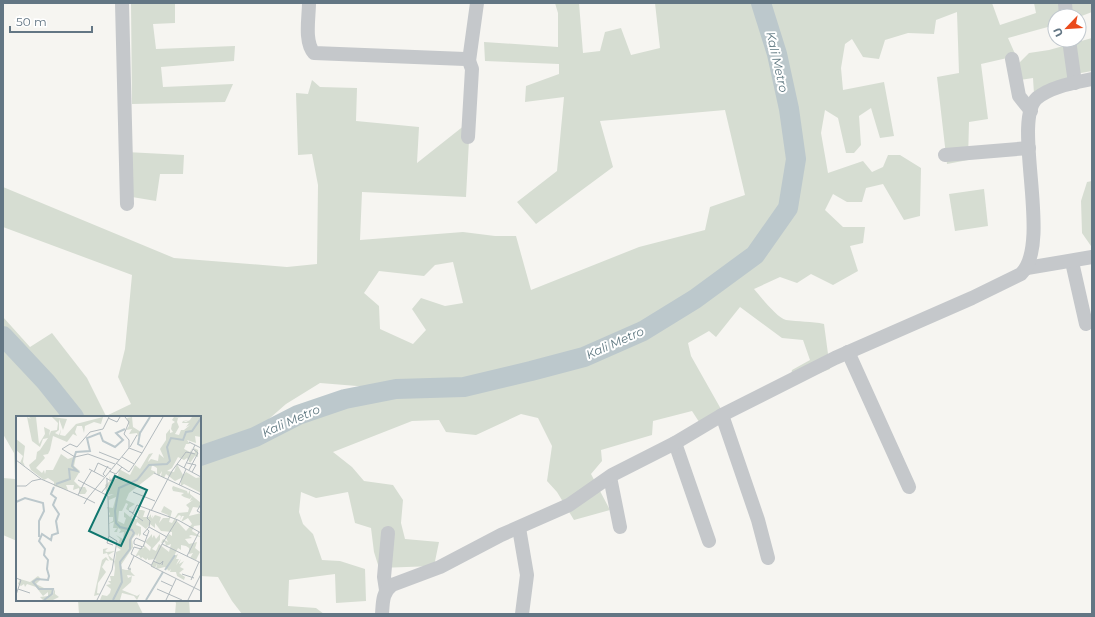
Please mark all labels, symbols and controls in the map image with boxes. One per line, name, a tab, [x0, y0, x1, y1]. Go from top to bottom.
scale bar	[10, 8, 92, 34]
north arrow	[1047, 8, 1087, 48]
text: 50 m	[16, 14, 47, 29]
text: U	[1050, 25, 1066, 39]
water label: Kali Metro	[763, 30, 792, 94]
water label: Kali Metro	[584, 323, 646, 362]
water label: Kali Metro	[260, 401, 322, 440]
inset map	[16, 416, 201, 601]

